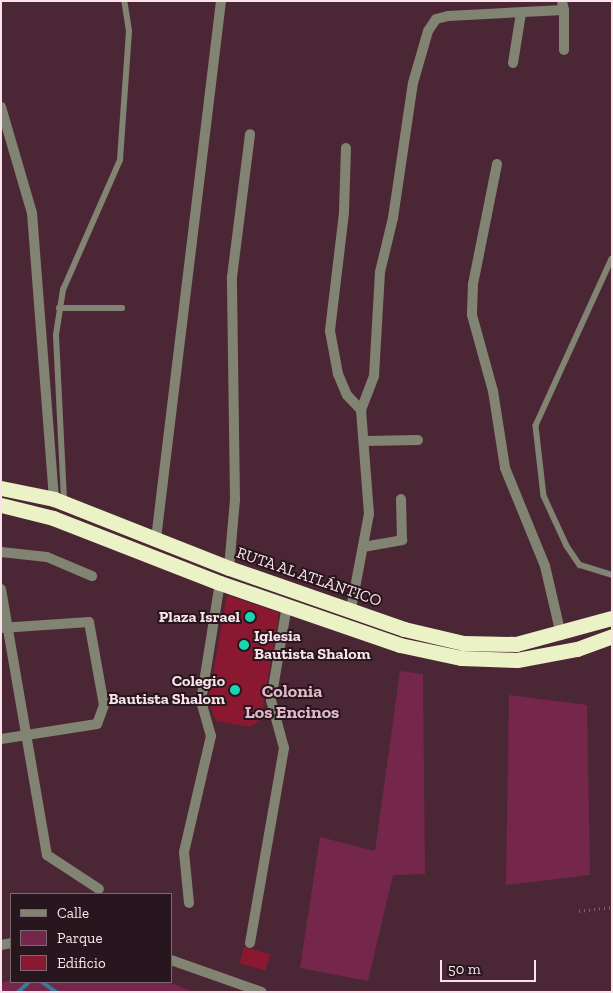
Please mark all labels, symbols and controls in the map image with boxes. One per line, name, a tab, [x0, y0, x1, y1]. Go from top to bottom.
street label: RUTA AL ATLÁNTICO	[233, 543, 385, 611]
place label: Plaza Israel	[159, 607, 240, 627]
marker: Plaza Israel	[244, 611, 256, 623]
place label: Iglesia Bautista Shalom	[254, 626, 371, 664]
marker: Iglesia Bautista Shalom	[238, 639, 250, 651]
place label: Colegio Bautista Shalom	[108, 671, 225, 709]
district label: Colonia Los Encinos	[245, 681, 339, 724]
marker: Colegio Bautista Shalom	[229, 684, 241, 696]
legend	[10, 893, 172, 983]
text: Calle	[57, 904, 89, 922]
text: Parque	[57, 929, 103, 947]
scale bar	[443, 950, 539, 982]
text: Edificio	[57, 954, 106, 972]
text: 50 m	[448, 960, 481, 978]

